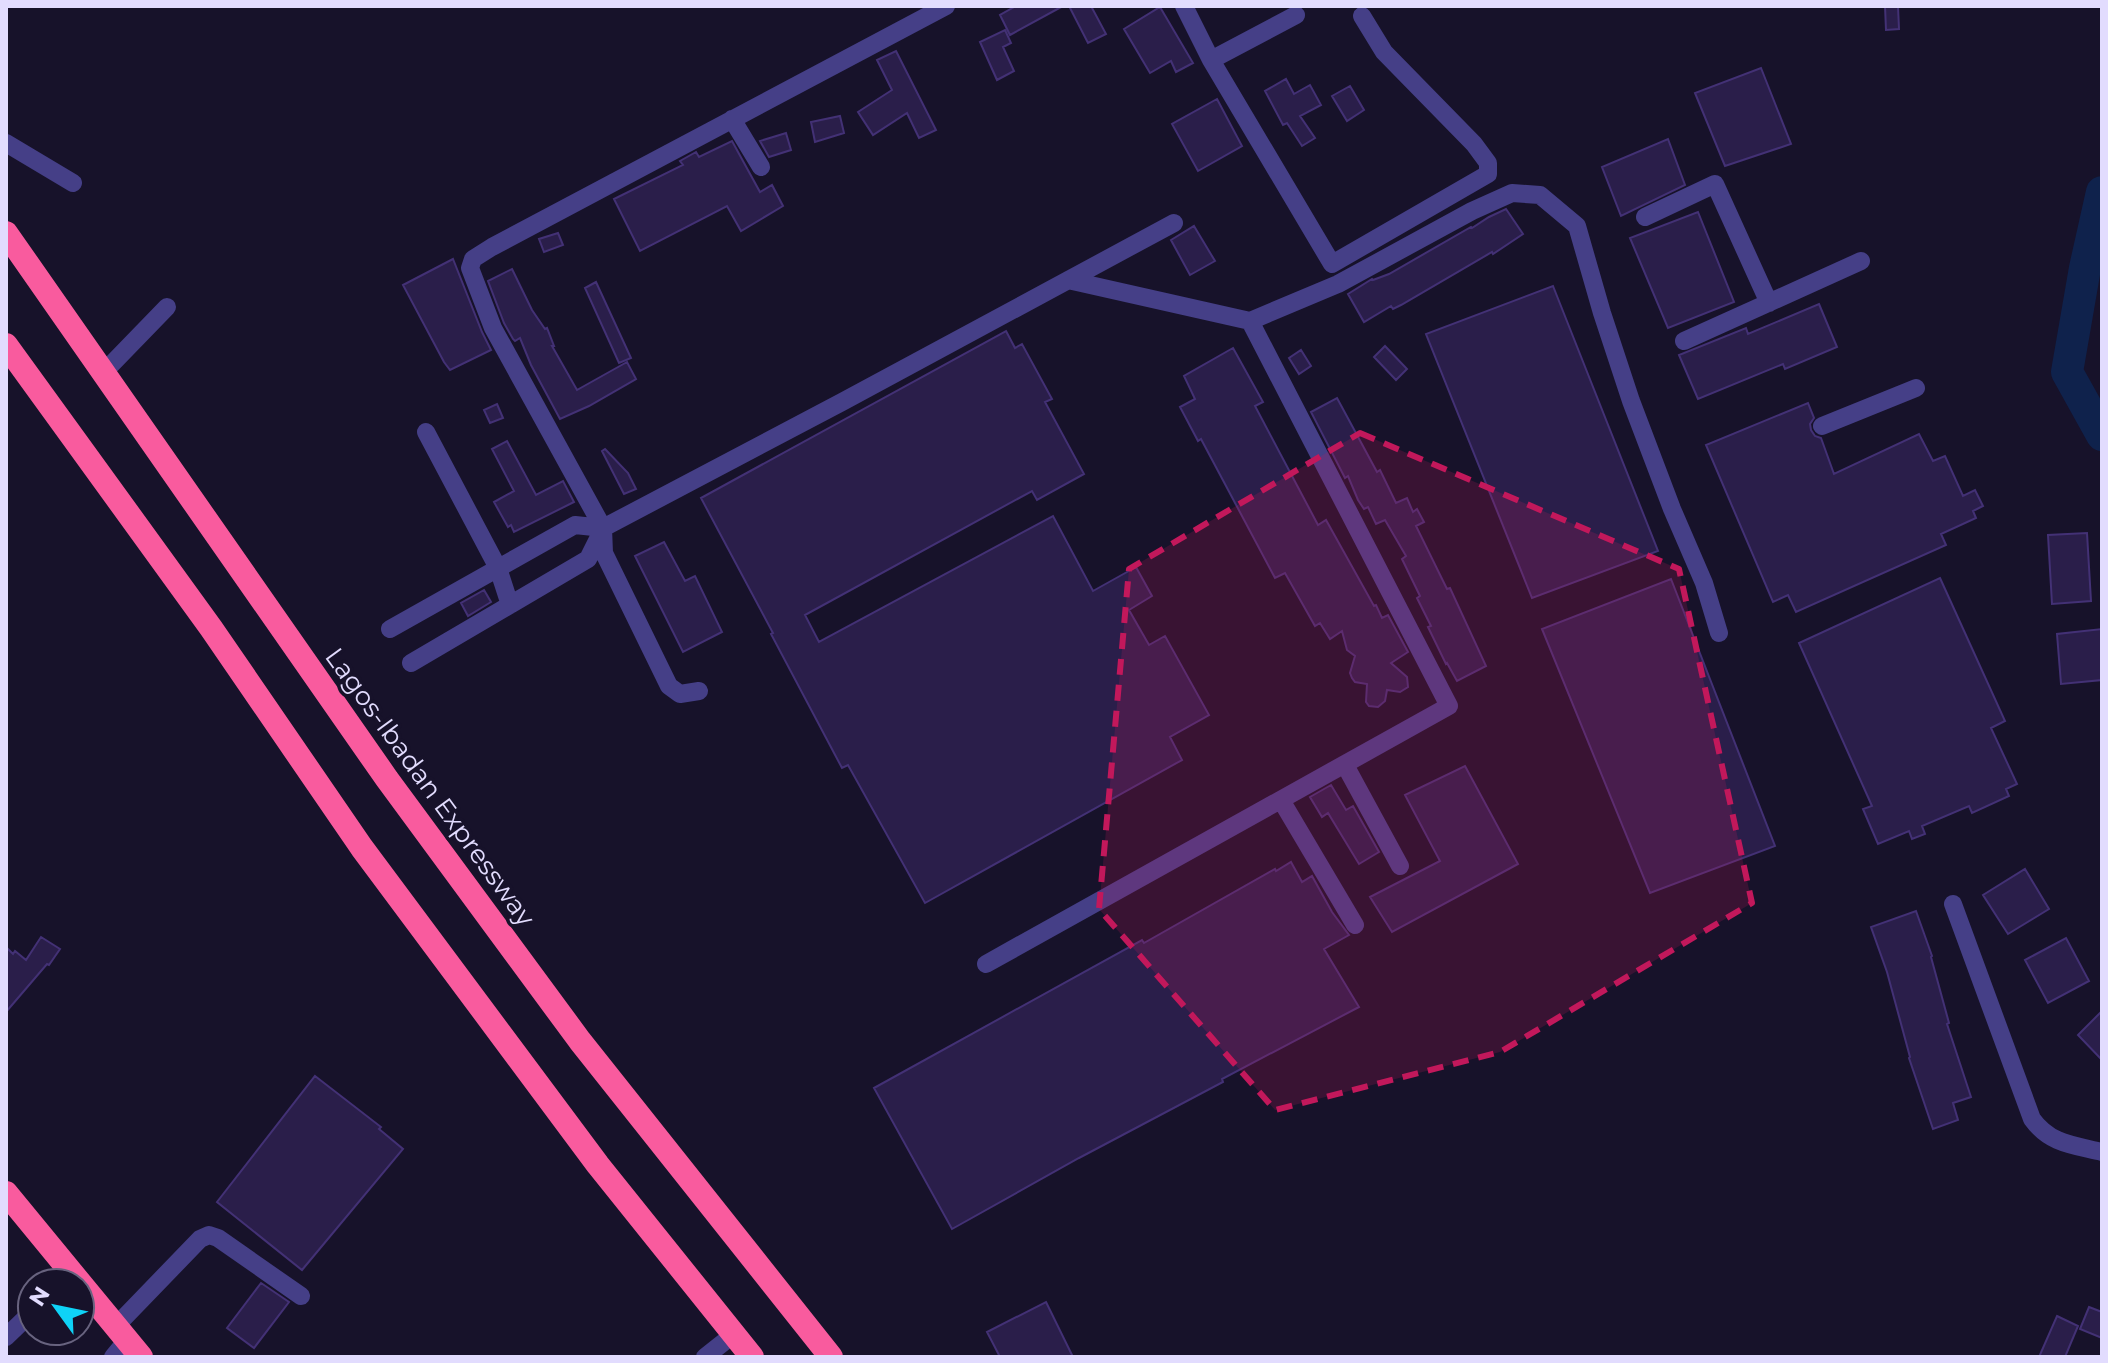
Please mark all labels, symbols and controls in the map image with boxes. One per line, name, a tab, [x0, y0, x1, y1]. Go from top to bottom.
street label: Lagos-Ibadan Expressway	[318, 642, 542, 933]
north arrow	[16, 1267, 96, 1347]
text: N	[23, 1282, 56, 1311]

